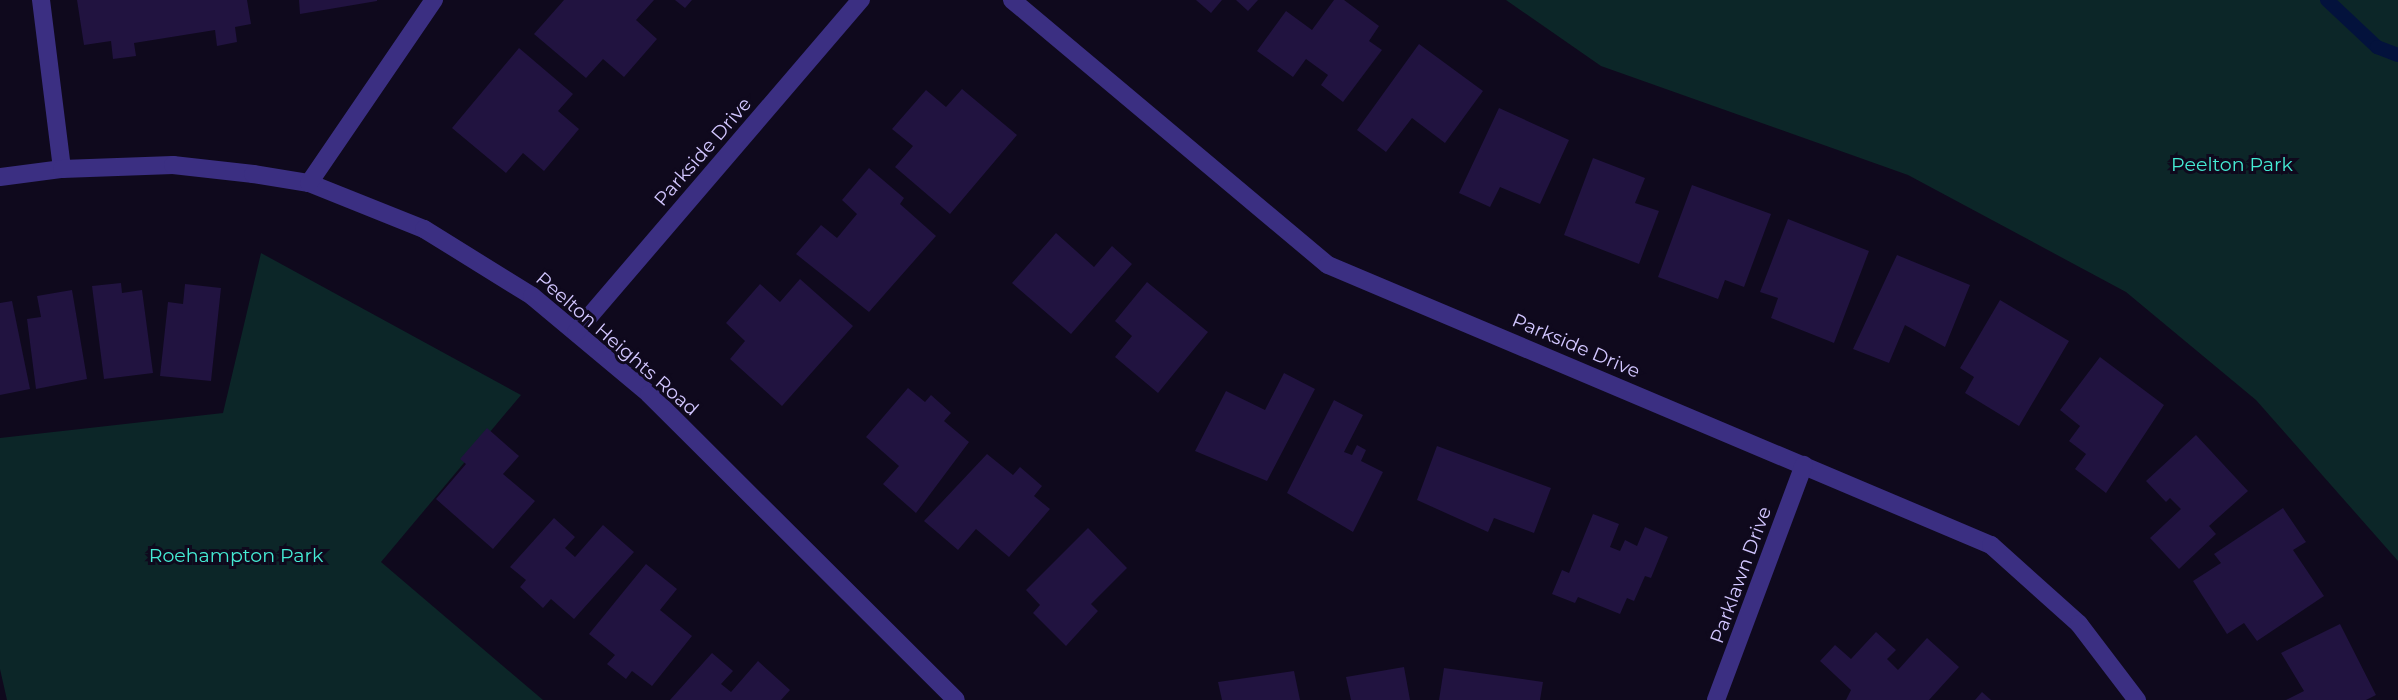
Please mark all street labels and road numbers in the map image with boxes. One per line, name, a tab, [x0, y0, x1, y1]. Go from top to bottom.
street label: Parkside Drive	[650, 93, 756, 211]
street label: Peelton Heights Road	[531, 267, 703, 421]
street label: Parkside Drive	[1509, 309, 1643, 383]
street label: Parklawn Drive	[1706, 504, 1776, 646]

